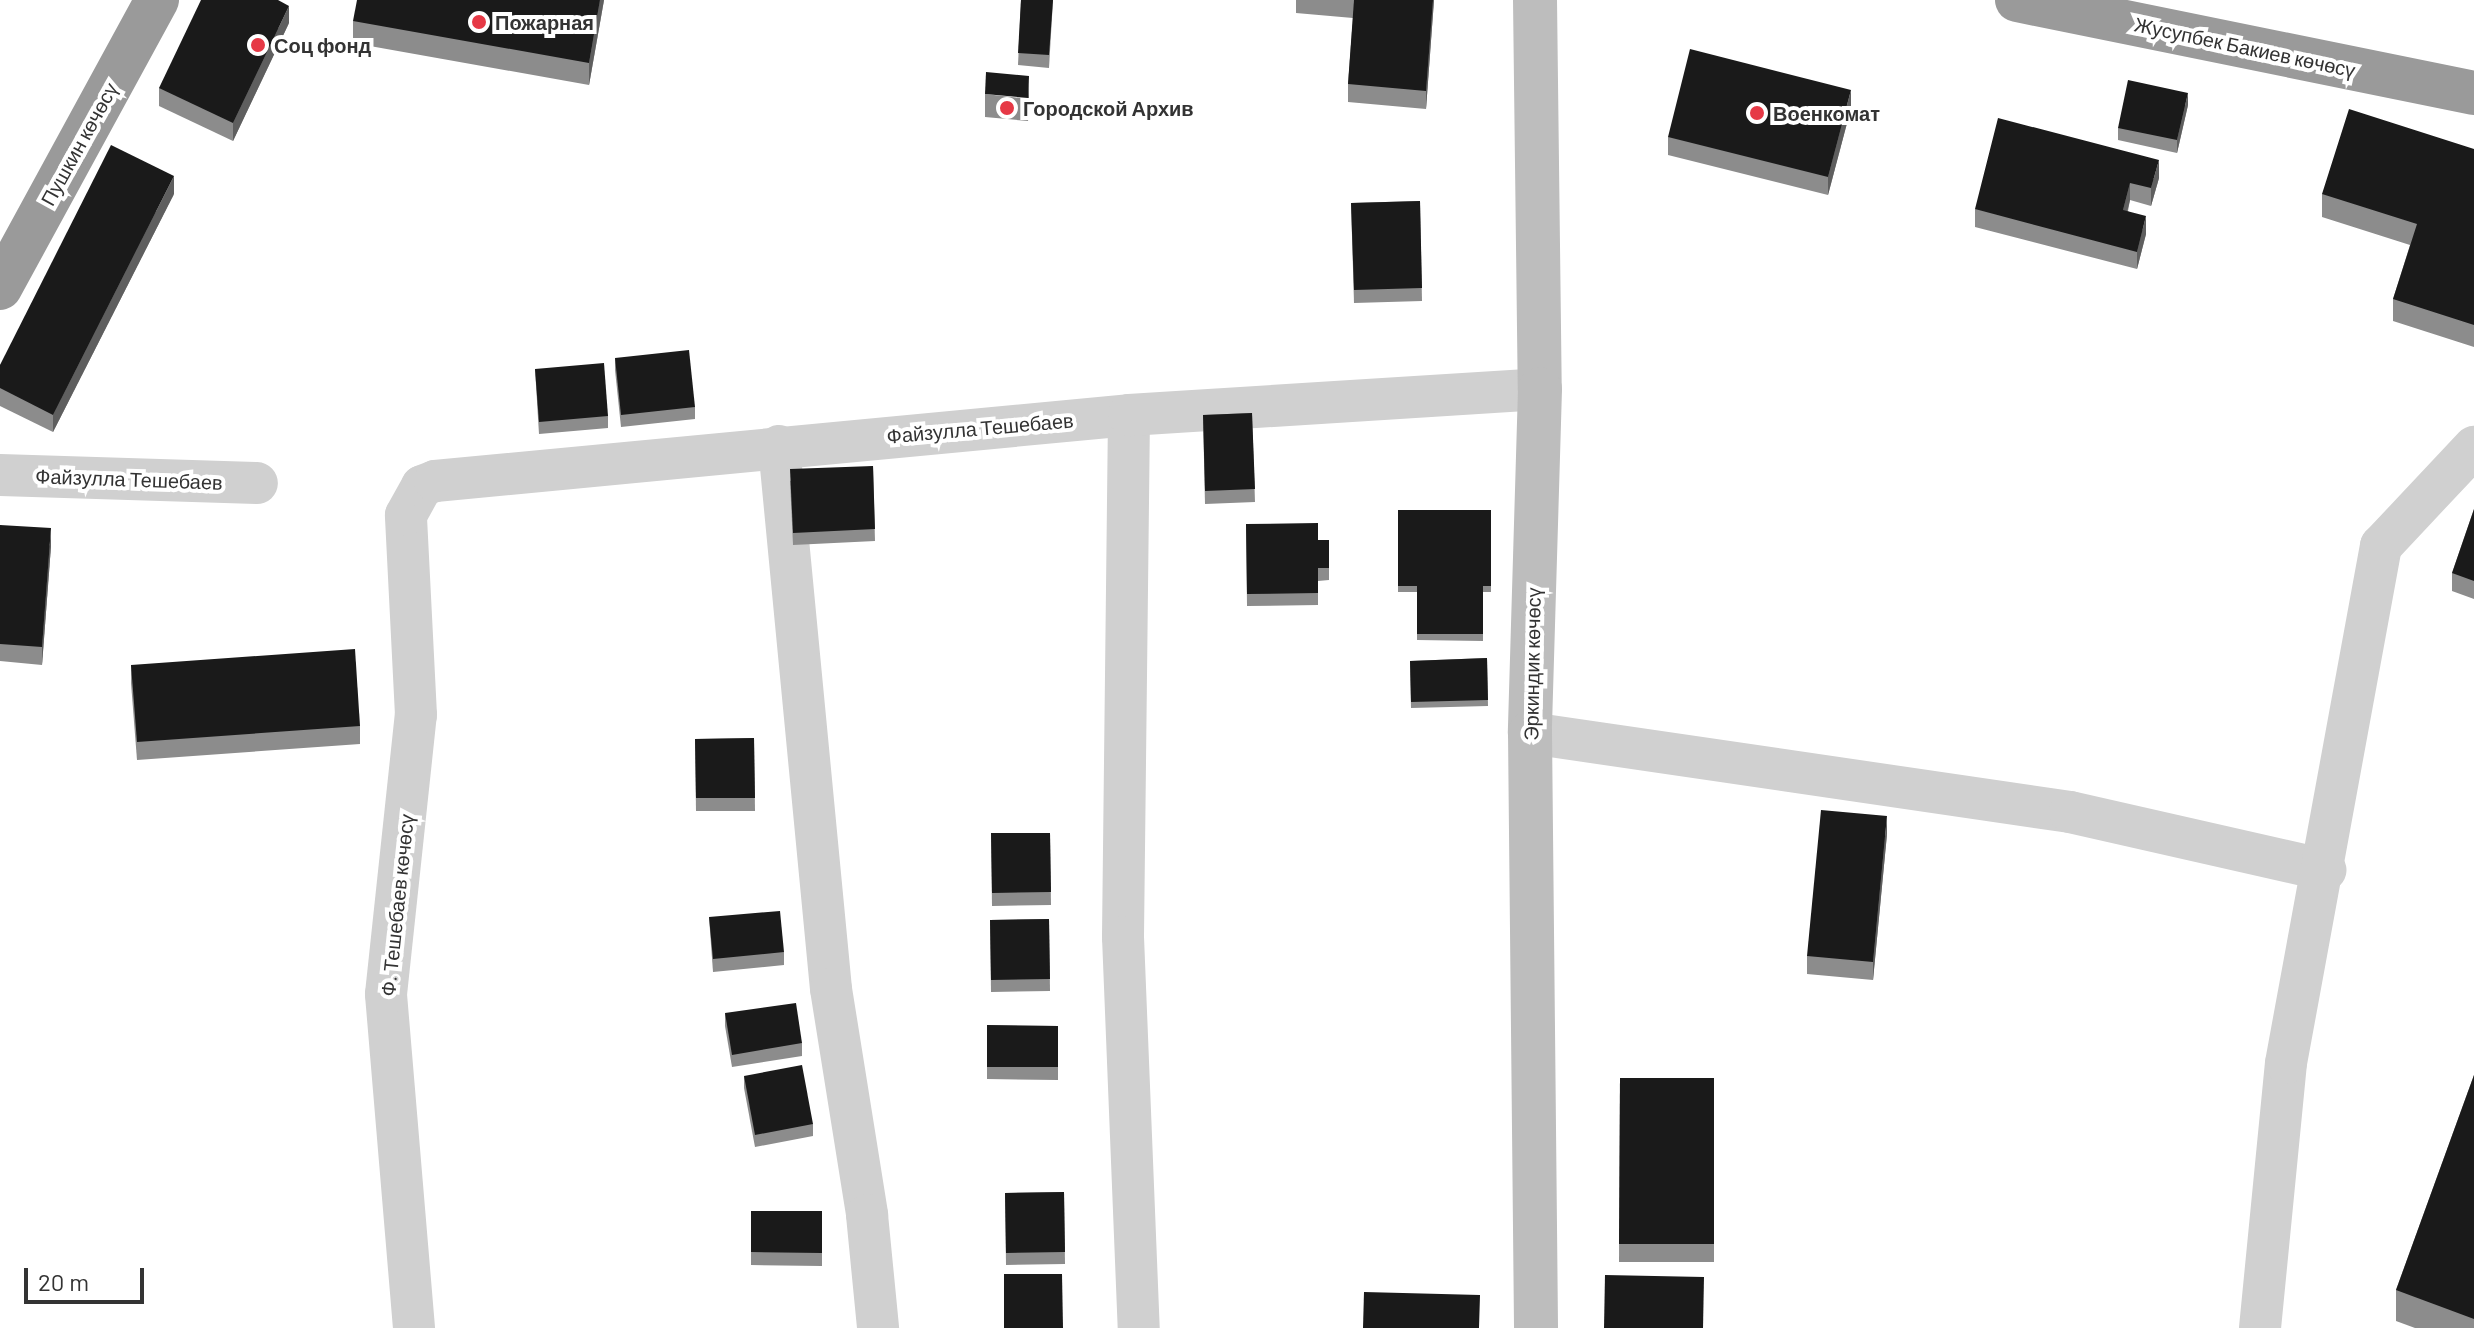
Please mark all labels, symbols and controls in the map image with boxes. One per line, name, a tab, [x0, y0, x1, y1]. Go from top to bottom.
place label: Пожарная	[495, 10, 594, 34]
street label: Жусупбек Бакиев көчөсү	[2132, 12, 2358, 82]
marker: Пожарная	[470, 13, 488, 31]
place label: Соц фонд	[274, 33, 371, 57]
marker: Соц фонд	[249, 36, 267, 54]
street label: Пушкин көчөсү	[35, 78, 123, 210]
place label: Городской Архив	[1023, 96, 1194, 120]
marker: Городской Архив	[998, 99, 1016, 117]
place label: Военкомат	[1773, 101, 1880, 125]
marker: Военкомат	[1748, 104, 1766, 122]
street label: Файзулла Тешебаев	[886, 408, 1074, 448]
street label: Файзулла Тешебаев	[35, 464, 223, 494]
street label: Эркиндик көчөсү	[1519, 587, 1545, 741]
street label: Ф. Тешебаев көчөсү	[375, 813, 419, 997]
scale bar	[28, 1252, 148, 1302]
text: 20 m	[38, 1267, 89, 1296]

